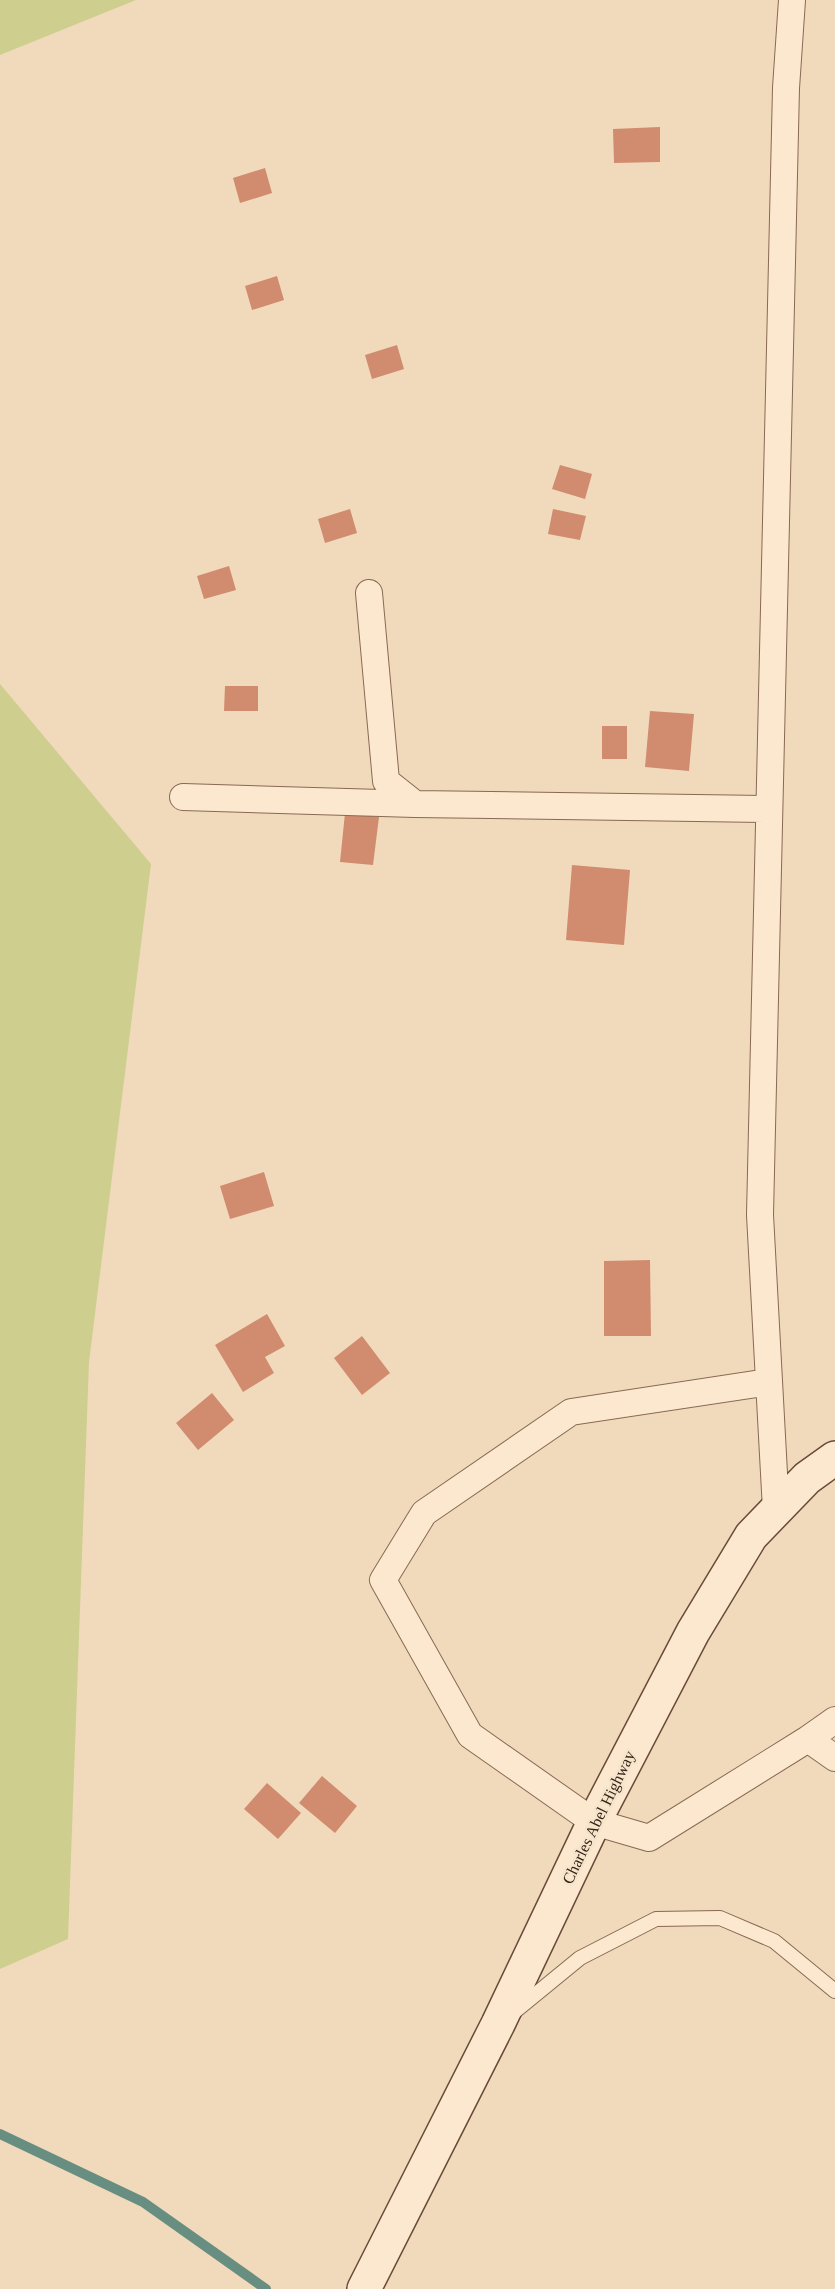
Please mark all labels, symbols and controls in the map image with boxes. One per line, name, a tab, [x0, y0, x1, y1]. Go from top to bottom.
street label: Charles Abel Highway	[559, 1748, 639, 1887]

